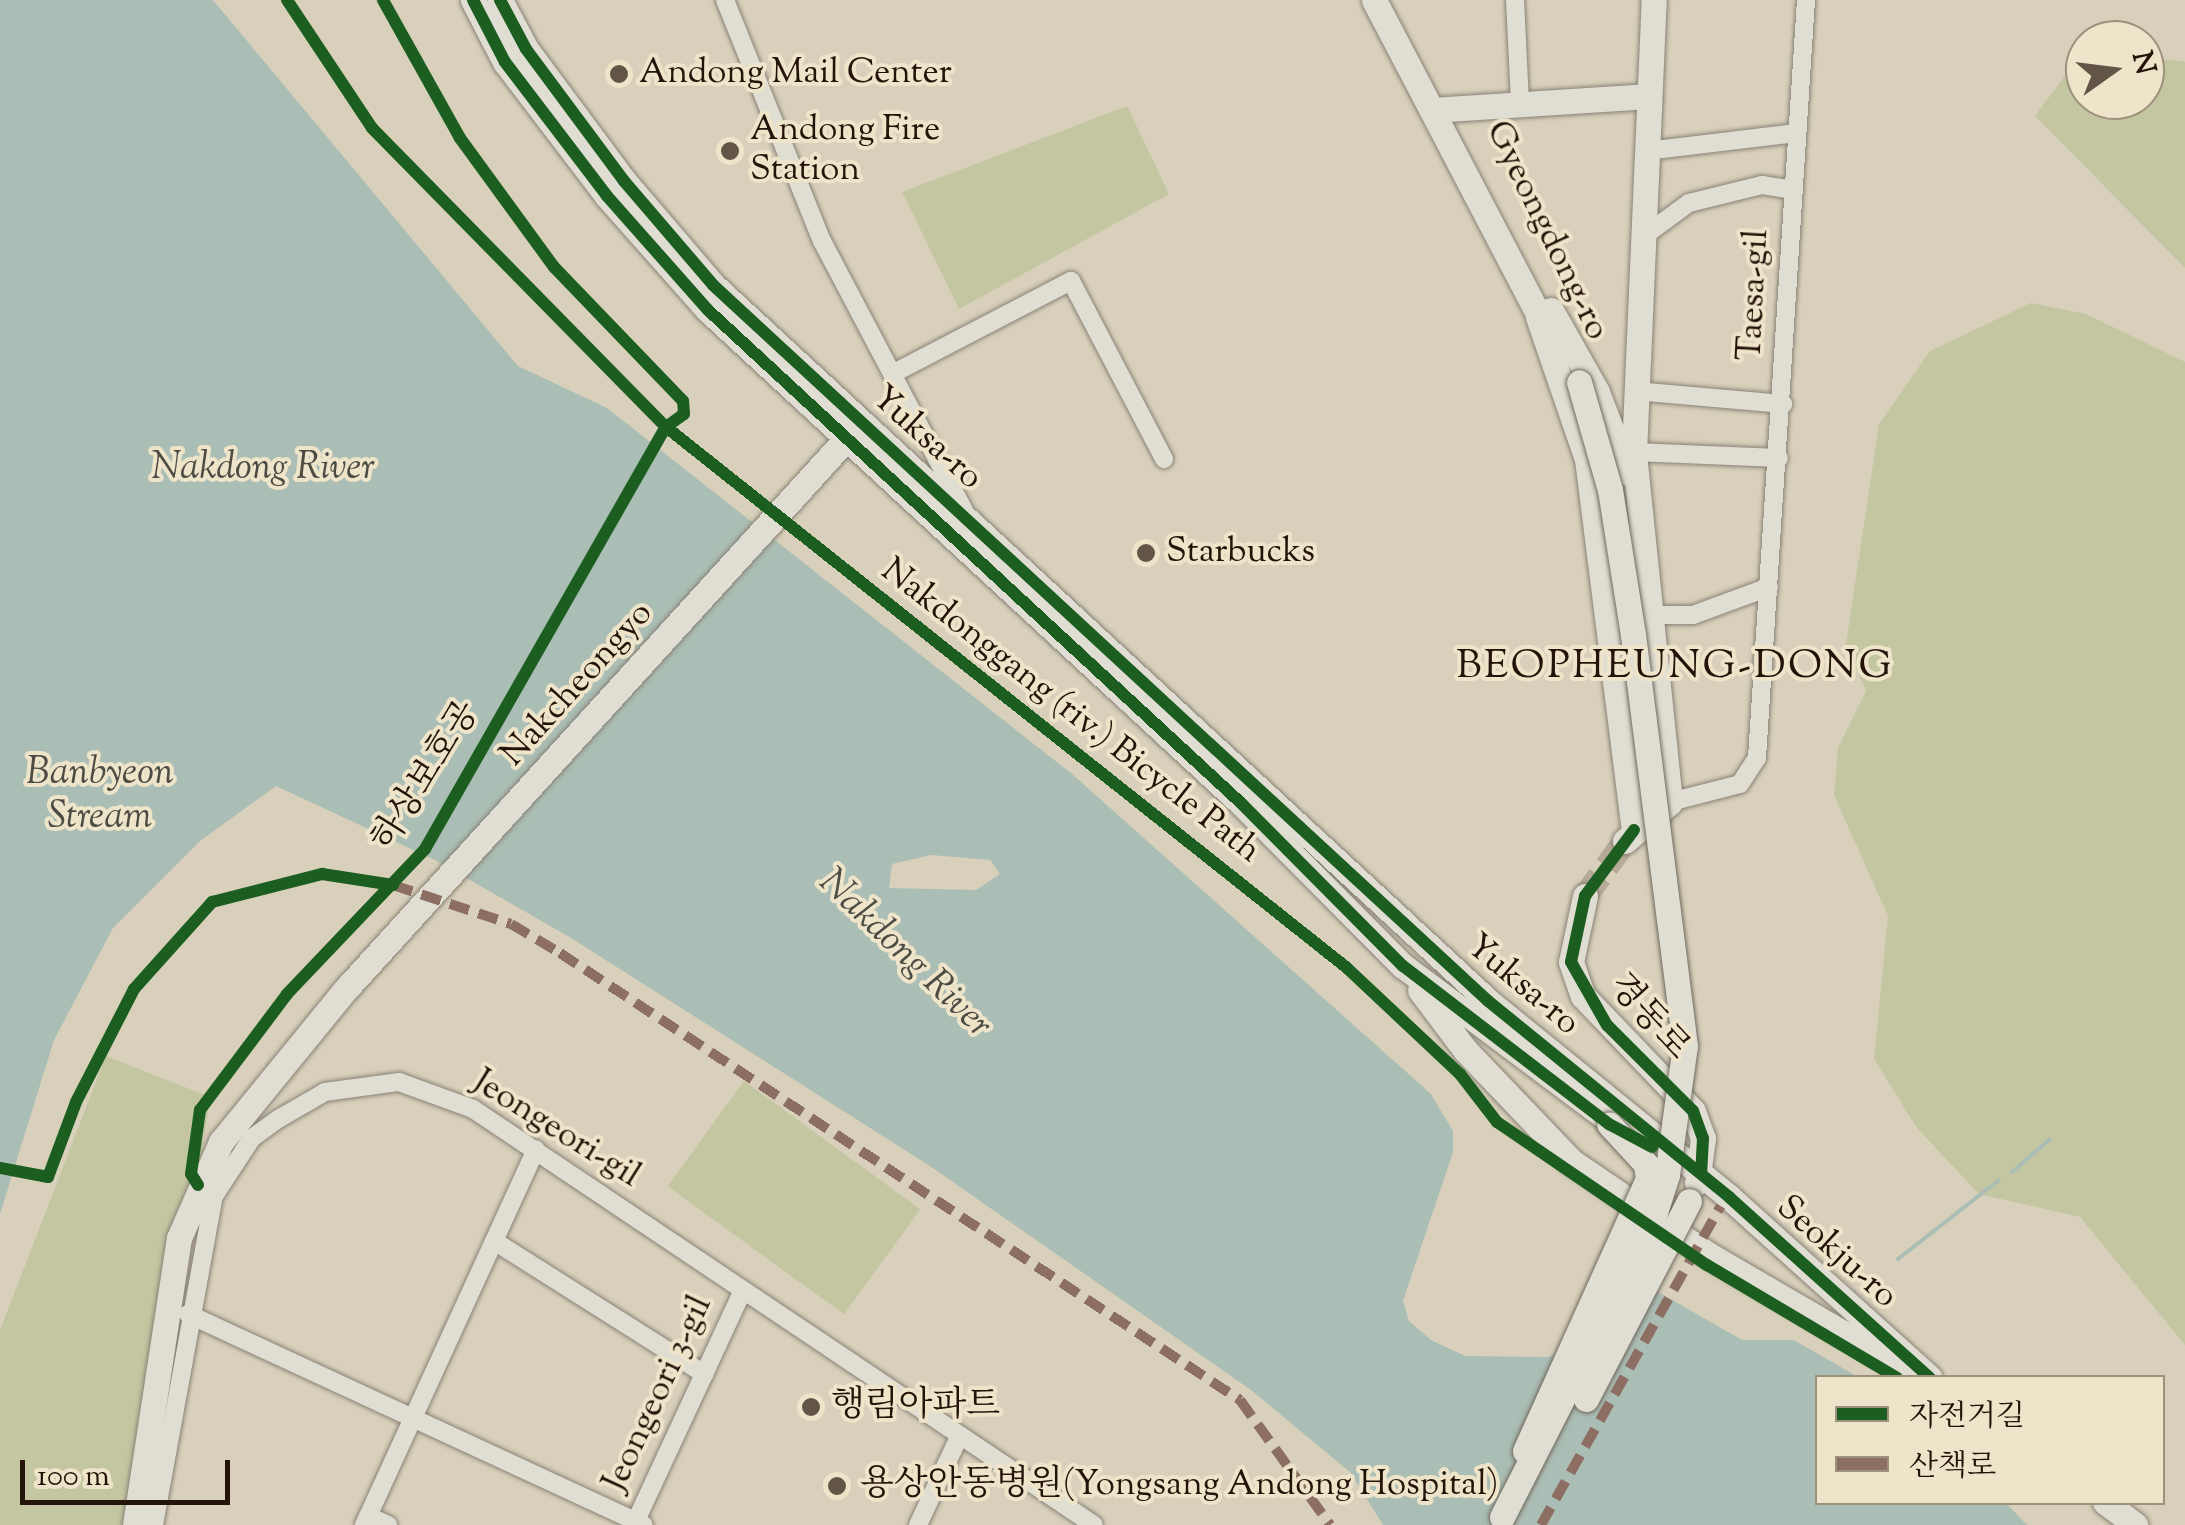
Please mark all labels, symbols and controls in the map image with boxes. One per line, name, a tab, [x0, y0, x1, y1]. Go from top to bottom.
north arrow	[2065, 20, 2165, 120]
text: N	[2120, 48, 2164, 79]
place label: Andong Mail Center	[639, 53, 952, 95]
marker: Andong Mail Center	[608, 63, 630, 85]
place label: Andong Fire Station	[750, 110, 940, 192]
street label: Gyeongdong-ro	[1475, 115, 1617, 347]
marker: Andong Fire Station	[719, 140, 741, 162]
street label: Taesa-gil	[1731, 228, 1779, 362]
street label: Yuksa-ro	[862, 378, 990, 500]
water label: Nakdong River	[151, 447, 375, 493]
place label: Starbucks	[1166, 532, 1315, 574]
marker: Starbucks	[1135, 542, 1157, 564]
street label: Nakdonggang (riv.) Bicycle Path	[872, 551, 1268, 873]
street label: Nakcheongyo	[493, 594, 663, 776]
district label: BEOPHEUNG-DONG	[1456, 644, 1894, 692]
street label: 하상보호공	[364, 694, 490, 860]
water label: Banbyeon Stream	[26, 752, 174, 842]
water label: Nakdong River	[808, 861, 1000, 1049]
street label: Yuksa-ro	[1457, 926, 1587, 1046]
street label: 경동로	[1598, 966, 1698, 1070]
street label: Jeongeori-gil	[464, 1062, 648, 1198]
street label: Seokju-ro	[1767, 1188, 1905, 1318]
street label: Jeongeori 3-gil	[595, 1289, 723, 1499]
legend	[1815, 1375, 2165, 1505]
place label: 행림아파트	[831, 1386, 1000, 1428]
marker: 행림아파트	[800, 1396, 822, 1418]
text: 자전거길	[1909, 1396, 2025, 1439]
scale bar	[25, 1440, 235, 1502]
text: 산책로	[1909, 1446, 1996, 1489]
text: 100 m	[37, 1456, 110, 1499]
place label: 용상안동병원(Yongsang Andong Hospital)	[860, 1465, 1498, 1507]
marker: 용상안동병원(Yongsang Andong Hospital)	[824, 1473, 850, 1499]

